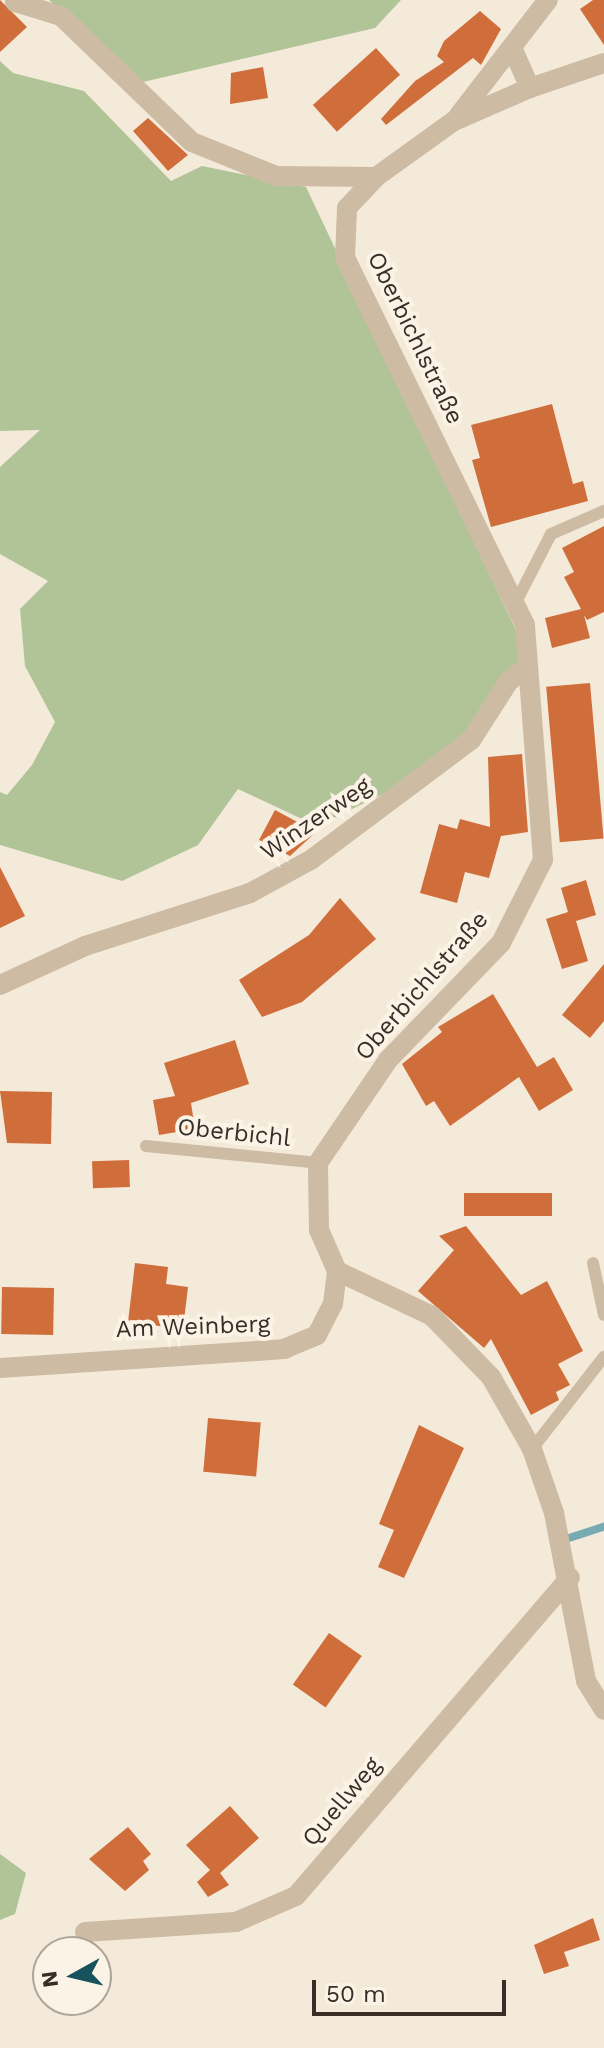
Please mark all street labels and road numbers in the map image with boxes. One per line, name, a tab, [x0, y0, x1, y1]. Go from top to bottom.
street label: Oberbichlstraße	[361, 247, 469, 429]
street label: Winzerweg	[255, 772, 377, 866]
street label: Oberbichlstraße	[349, 906, 495, 1066]
street label: Oberbichl	[176, 1113, 292, 1153]
street label: Am Weinberg	[115, 1310, 271, 1344]
street label: Quellweg	[297, 1752, 387, 1852]

